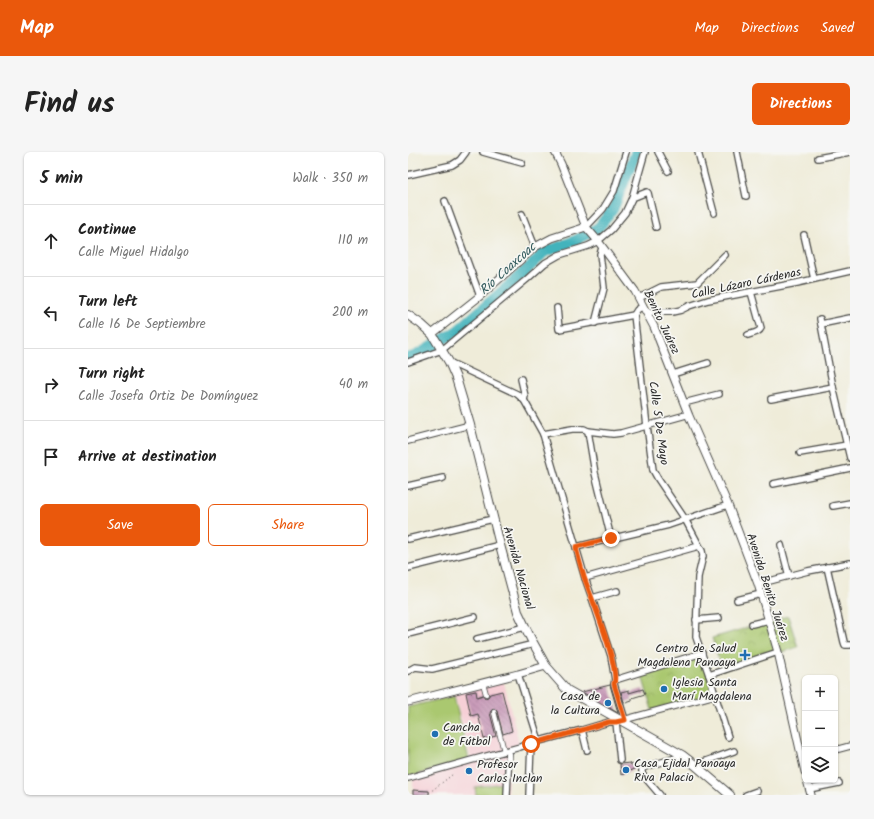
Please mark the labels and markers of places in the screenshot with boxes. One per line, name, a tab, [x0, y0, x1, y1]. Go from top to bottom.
place label: Centro de Salud Magdalena Panoaya	[638, 639, 737, 672]
marker: Centro de Salud Magdalena Panoaya	[739, 649, 751, 661]
place label: Iglesia Santa Marí Magdalena	[672, 673, 752, 706]
marker: Iglesia Santa Marí Magdalena	[659, 684, 669, 694]
place label: Casa de la Cultura	[551, 687, 601, 720]
marker: Casa de la Cultura	[603, 698, 613, 708]
place label: Cancha de Fútbol	[443, 718, 491, 751]
marker: Cancha de Fútbol	[430, 729, 440, 739]
place label: Casa Ejidal Panoaya Riva Palacio	[634, 754, 736, 787]
place label: Profesor Carlos Inclan	[477, 755, 543, 788]
marker: Casa Ejidal Panoaya Riva Palacio	[621, 765, 631, 775]
marker: Profesor Carlos Inclan	[464, 766, 474, 776]

